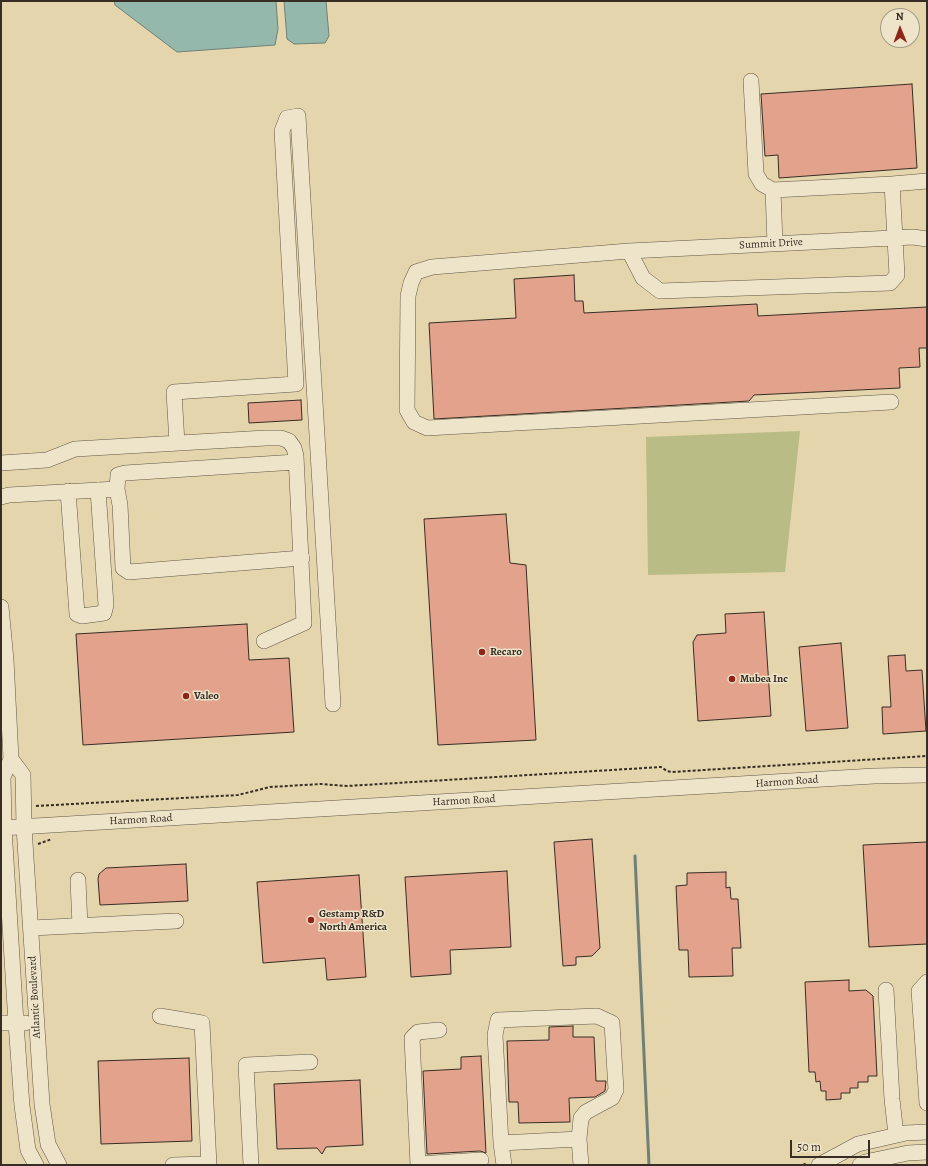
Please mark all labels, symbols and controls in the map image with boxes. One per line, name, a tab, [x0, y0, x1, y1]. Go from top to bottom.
north arrow	[880, 8, 920, 48]
text: N	[896, 9, 904, 24]
street label: Summit Drive	[739, 236, 803, 252]
place label: Recaro	[490, 645, 522, 659]
marker: Recaro	[477, 647, 487, 657]
place label: Mubea Inc	[740, 672, 788, 686]
marker: Mubea Inc	[727, 674, 737, 684]
place label: Valeo	[194, 689, 219, 703]
marker: Valeo	[181, 691, 191, 701]
street label: Harmon Road	[755, 773, 819, 791]
street label: Harmon Road	[432, 793, 496, 809]
street label: Harmon Road	[109, 812, 173, 828]
place label: Gestamp R&D North America	[319, 907, 387, 933]
marker: Gestamp R&D North America	[306, 915, 316, 925]
street label: Atlantic Boulevard	[26, 955, 44, 1039]
scale bar	[792, 1132, 872, 1158]
text: 50 m	[797, 1139, 821, 1155]

